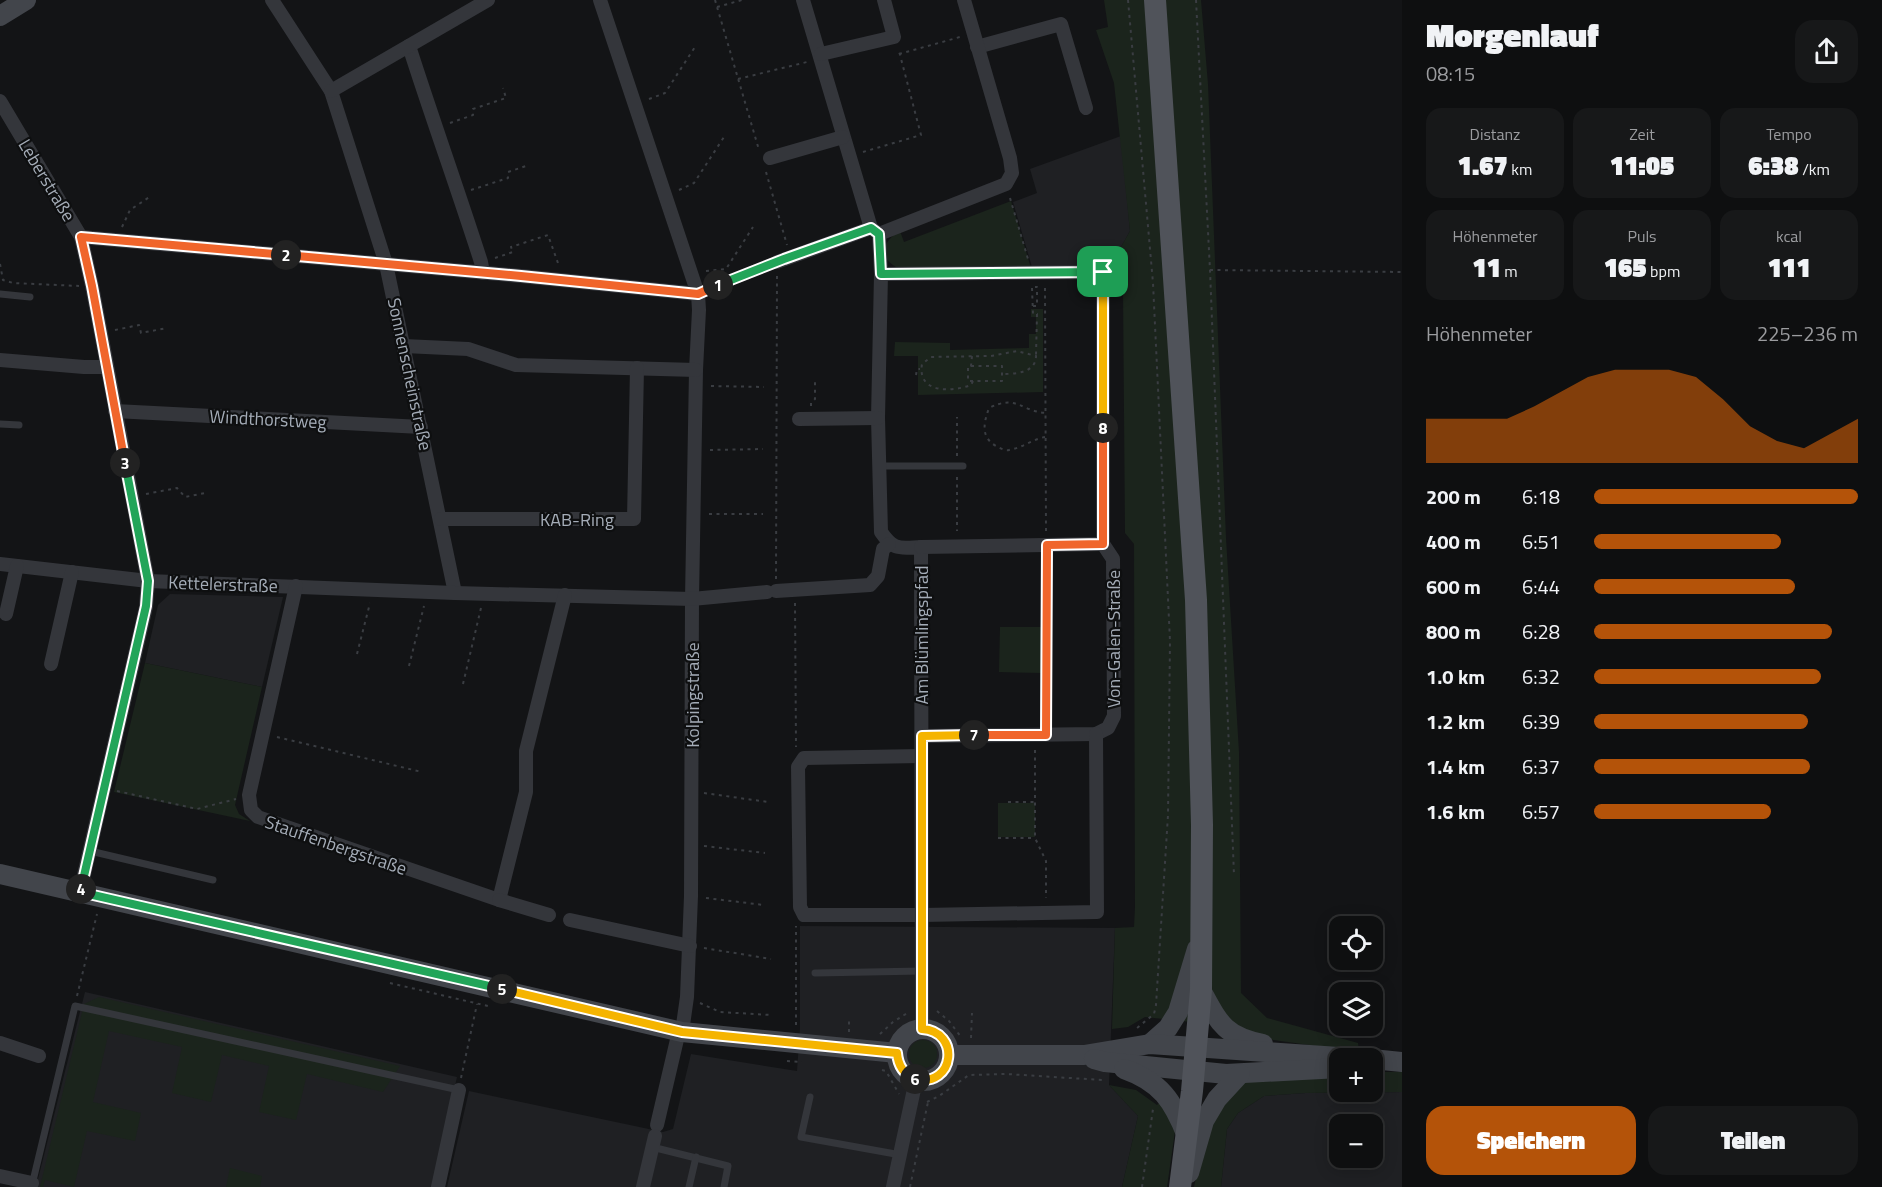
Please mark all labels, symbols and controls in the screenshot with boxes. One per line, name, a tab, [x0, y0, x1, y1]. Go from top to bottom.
text: Morgenlauf	[1426, 10, 1599, 60]
button: share	[1795, 20, 1858, 83]
text: 08:15	[1426, 58, 1475, 89]
text: Distanz	[1470, 122, 1520, 146]
text: Zeit	[1629, 122, 1655, 146]
text: Tempo	[1766, 122, 1812, 146]
street label: Leberstraße	[12, 134, 82, 226]
text: 1.67	[1458, 146, 1508, 185]
text: 11:05	[1610, 146, 1674, 185]
text: 6:38	[1748, 146, 1799, 185]
text: km	[1508, 157, 1532, 181]
text: /km	[1799, 157, 1830, 181]
text: Höhenmeter	[1452, 224, 1538, 248]
text: Puls	[1627, 224, 1657, 248]
text: kcal	[1776, 224, 1802, 248]
pin: 2	[271, 240, 301, 270]
text: 2	[282, 243, 290, 267]
pin	[1077, 246, 1128, 297]
text: 11	[1472, 248, 1501, 287]
text: 165	[1604, 248, 1647, 287]
text: 111	[1768, 248, 1810, 287]
icon: arrive	[1086, 255, 1119, 288]
text: m	[1501, 259, 1518, 283]
text: bpm	[1647, 259, 1680, 283]
pin: 1	[703, 270, 733, 300]
text: 1	[714, 273, 722, 297]
street label: Sonnenscheinstraße	[381, 295, 439, 453]
text: Höhenmeter	[1426, 318, 1532, 349]
text: 225–236 m	[1757, 318, 1858, 349]
street label: Windthorstweg	[209, 402, 327, 436]
pin: 8	[1088, 413, 1118, 443]
text: 8	[1099, 416, 1107, 440]
pin: 3	[110, 448, 140, 478]
text: 3	[121, 451, 129, 475]
text: 200 m	[1426, 481, 1481, 512]
text: 6:18	[1522, 481, 1560, 512]
street label: KAB-Ring	[540, 506, 614, 533]
text: 400 m	[1426, 526, 1481, 557]
text: 6:51	[1522, 526, 1560, 557]
street label: Am Blümlingspfad	[908, 566, 935, 704]
street label: Kettelerstraße	[168, 569, 278, 599]
street label: Von-Galen-Straße	[1100, 570, 1127, 708]
text: 600 m	[1426, 571, 1481, 602]
text: 6:44	[1522, 571, 1560, 602]
text: 800 m	[1426, 616, 1481, 647]
text: 6:28	[1522, 616, 1560, 647]
street label: Kolpingstraße	[679, 642, 706, 748]
text: 1.0 km	[1426, 661, 1485, 692]
text: 6:32	[1522, 661, 1560, 692]
text: 1.2 km	[1426, 706, 1485, 737]
text: 6:39	[1522, 706, 1560, 737]
pin: 7	[959, 720, 989, 750]
text: 7	[970, 723, 978, 747]
text: 1.4 km	[1426, 751, 1485, 782]
text: 6:37	[1522, 751, 1560, 782]
text: 1.6 km	[1426, 796, 1485, 827]
text: 6:57	[1522, 796, 1560, 827]
street label: Stauffenbergstraße	[262, 808, 410, 882]
pin: 4	[66, 874, 96, 904]
text: 4	[77, 877, 85, 901]
map controls	[1329, 916, 1383, 1168]
button: locate	[1329, 916, 1383, 970]
pin: 5	[487, 974, 517, 1004]
text: 5	[498, 977, 506, 1001]
button: layers	[1329, 982, 1383, 1036]
button: +	[1329, 1048, 1383, 1102]
pin: 6	[900, 1064, 930, 1094]
text: 6	[911, 1067, 919, 1091]
button: Speichern	[1426, 1106, 1636, 1175]
button: Teilen	[1648, 1106, 1858, 1175]
button: −	[1329, 1114, 1383, 1168]

